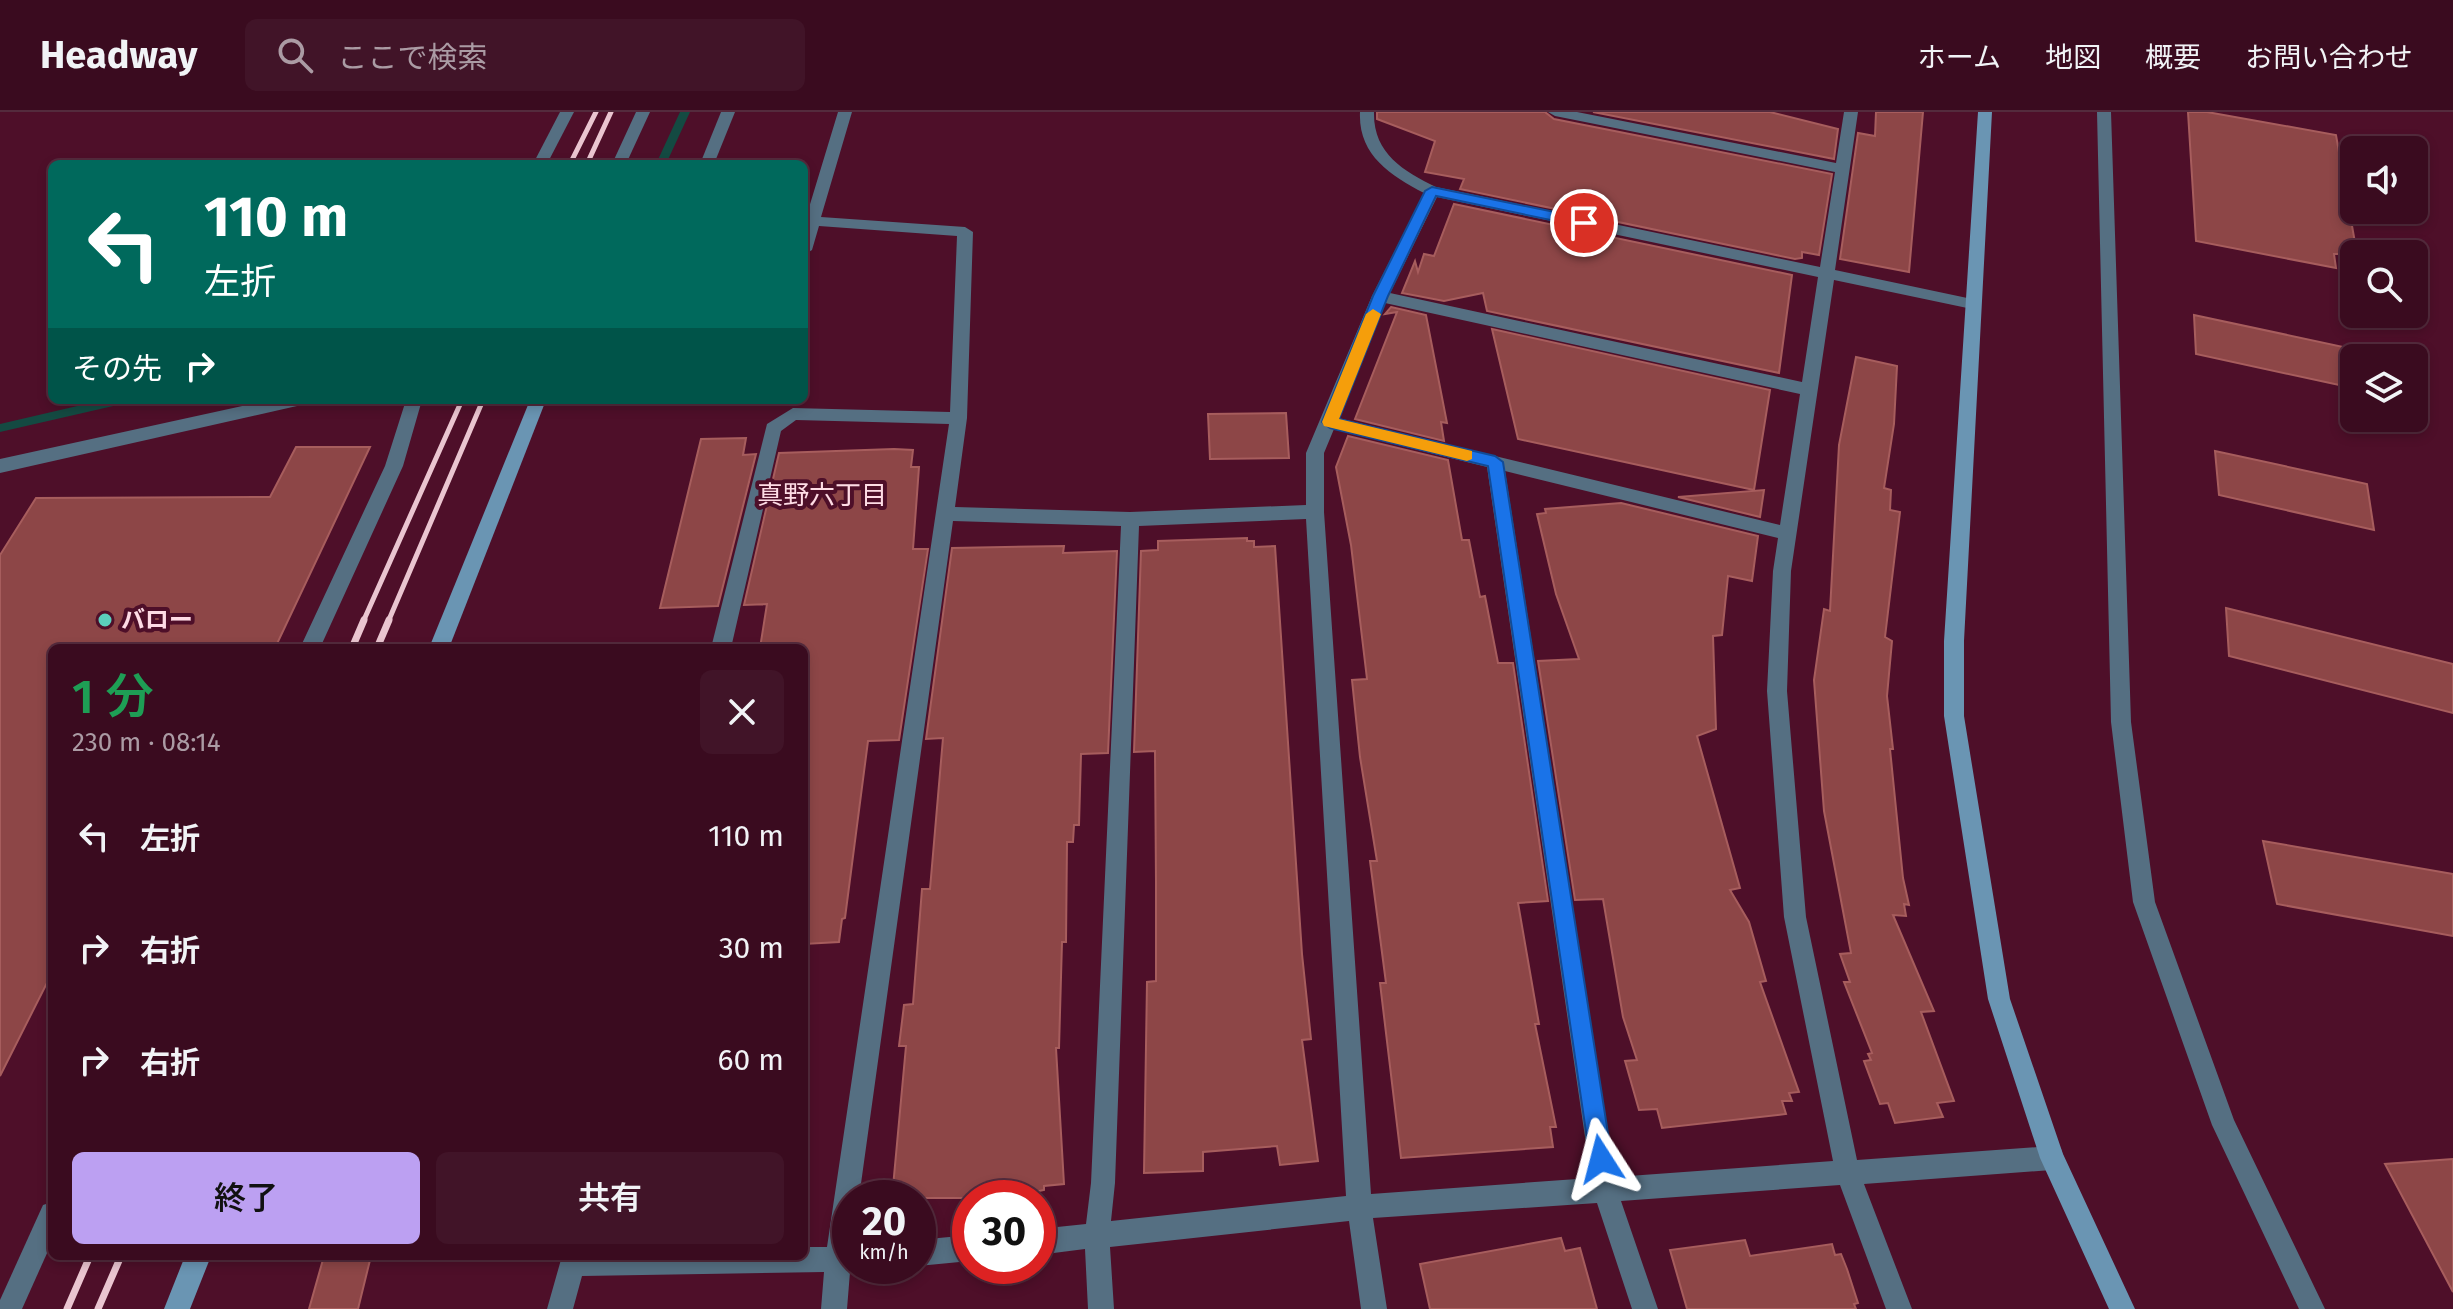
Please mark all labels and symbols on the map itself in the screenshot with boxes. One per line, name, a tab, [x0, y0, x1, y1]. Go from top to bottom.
pin	[1550, 189, 1618, 257]
district label: 真野六丁目	[757, 480, 887, 511]
place label: バロー	[121, 606, 193, 634]
marker: バロー	[96, 611, 114, 629]
position arrow	[1559, 1117, 1643, 1201]
speed limit sign: 30	[952, 1180, 1056, 1284]

